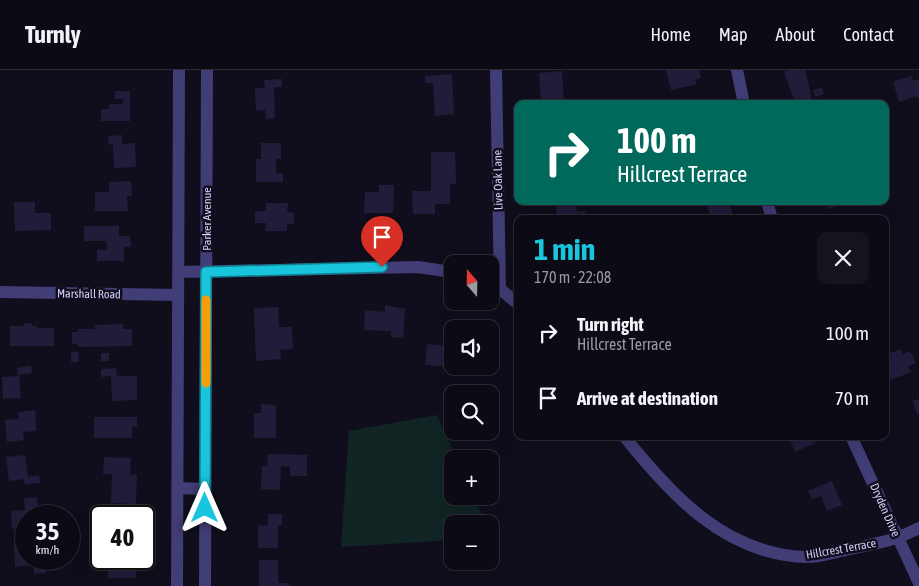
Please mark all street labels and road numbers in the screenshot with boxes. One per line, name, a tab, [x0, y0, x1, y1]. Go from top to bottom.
street label: Live Oak Lane	[490, 150, 506, 210]
street label: Parker Avenue	[200, 187, 214, 251]
street label: Marshall Road	[57, 286, 121, 302]
street label: Dryden Drive	[867, 481, 903, 539]
street label: Hillcrest Terrace	[805, 536, 877, 562]

